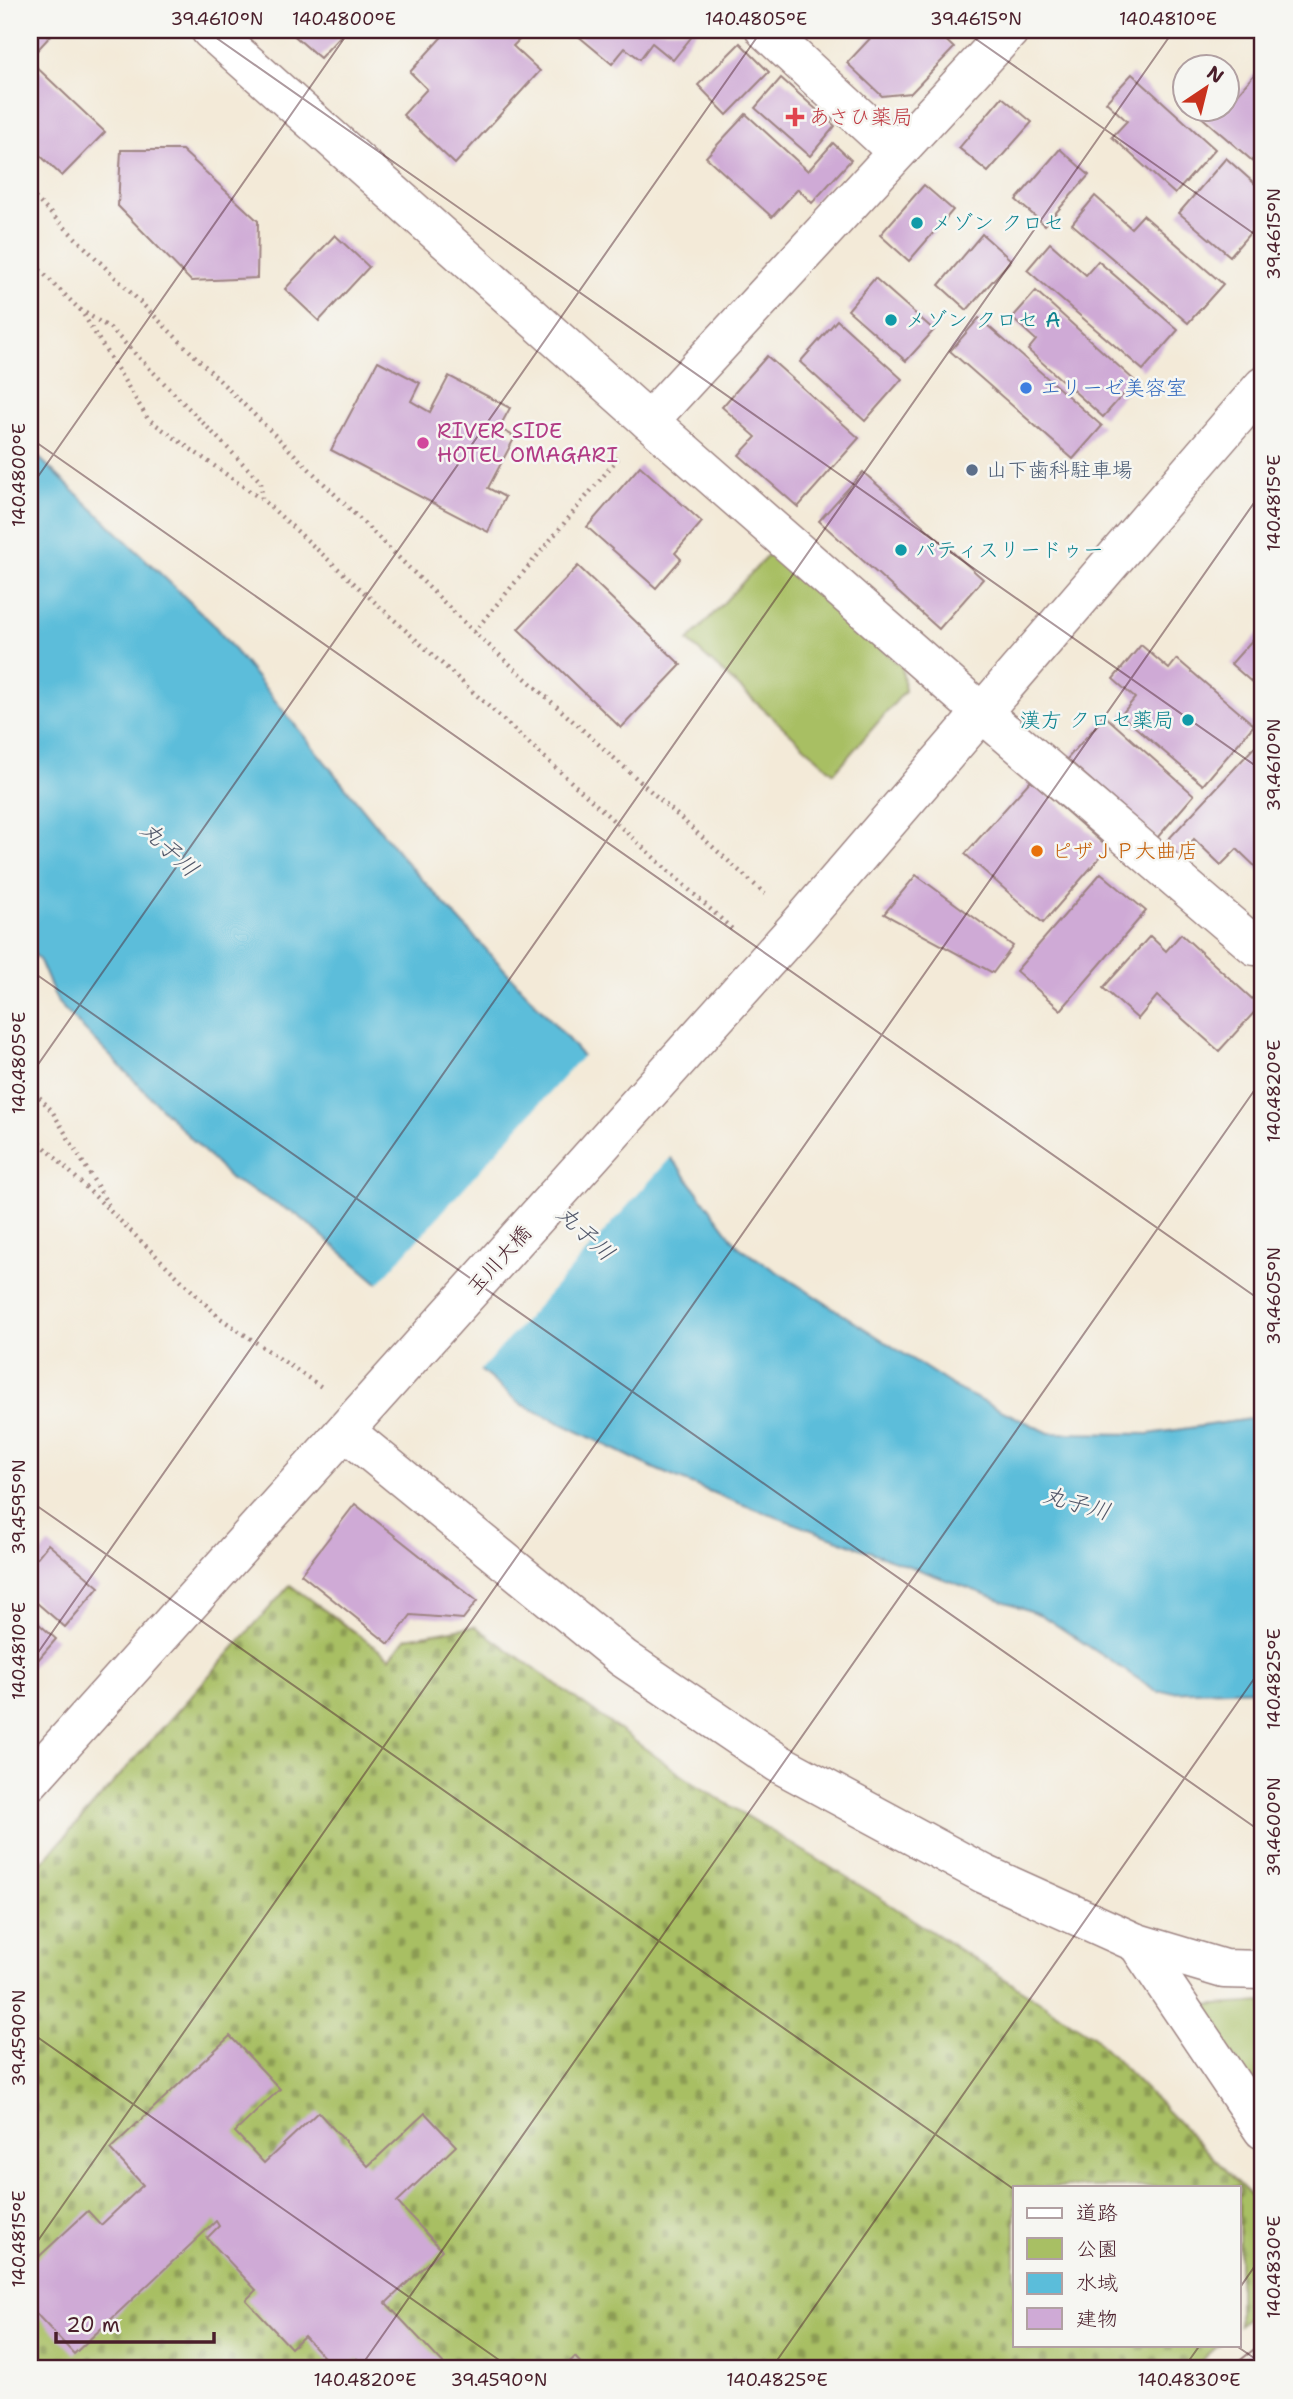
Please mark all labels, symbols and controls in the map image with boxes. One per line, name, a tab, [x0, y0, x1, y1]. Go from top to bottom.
text: 39.4610°N	[170, 7, 264, 31]
text: 140.4800°E	[292, 7, 396, 31]
text: 140.4805°E	[705, 7, 807, 31]
text: 39.4615°N	[930, 7, 1022, 31]
text: 140.4810°E	[1119, 7, 1217, 31]
north arrow	[1170, 52, 1240, 122]
text: N	[1202, 60, 1229, 89]
place label: あさひ薬局	[809, 103, 913, 131]
marker: あさひ薬局	[787, 109, 803, 125]
text: 39.4615°N	[1262, 188, 1286, 280]
place label: メゾン クロセ	[931, 209, 1064, 237]
marker: メゾン クロセ	[909, 215, 925, 231]
place label: メゾン クロセ A	[905, 306, 1061, 334]
marker: メゾン クロセ A	[883, 312, 899, 328]
place label: エリーゼ美容室	[1040, 374, 1187, 402]
marker: エリーゼ美容室	[1018, 380, 1034, 396]
place label: RIVER SIDE HOTEL OMAGARI	[437, 417, 618, 469]
text: 140.4800°E	[7, 423, 31, 527]
marker: RIVER SIDE HOTEL OMAGARI	[415, 435, 431, 451]
text: 140.4815°E	[1262, 455, 1286, 551]
place label: 山下歯科駐車場	[986, 456, 1133, 484]
marker: 山下歯科駐車場	[964, 462, 980, 478]
place label: パティスリードゥー	[915, 536, 1104, 564]
marker: パティスリードゥー	[893, 542, 909, 558]
place label: 漢方 クロセ薬局	[1020, 706, 1174, 734]
marker: 漢方 クロセ薬局	[1180, 712, 1196, 728]
text: 39.4610°N	[1262, 718, 1286, 812]
water label: 丸子川	[135, 815, 205, 883]
place label: ピザＪＰ大曲店	[1051, 837, 1198, 865]
marker: ピザＪＰ大曲店	[1029, 843, 1045, 859]
text: 140.4805°E	[7, 1012, 31, 1114]
text: 140.4820°E	[1262, 1040, 1286, 1142]
water label: 丸子川	[551, 1199, 621, 1267]
street label: 玉川大橋	[460, 1219, 538, 1301]
text: 39.4605°N	[1262, 1247, 1286, 1345]
text: 39.4595°N	[7, 1459, 31, 1555]
water label: 丸子川	[1040, 1479, 1114, 1527]
text: 140.4810°E	[7, 1602, 31, 1700]
text: 140.4825°E	[1262, 1628, 1286, 1730]
text: 39.4600°N	[1262, 1777, 1286, 1877]
text: 39.4590°N	[7, 1989, 31, 2087]
legend	[1013, 2186, 1240, 2346]
text: 140.4815°E	[7, 2191, 31, 2287]
text: 道路	[1076, 2199, 1118, 2227]
text: 140.4830°E	[1262, 2215, 1286, 2319]
text: 公園	[1076, 2235, 1118, 2263]
text: 水域	[1076, 2269, 1118, 2297]
scale bar	[56, 2301, 214, 2345]
text: 建物	[1076, 2305, 1118, 2333]
text: 20 m	[66, 2311, 120, 2339]
text: 140.4820°E	[314, 2368, 416, 2392]
text: 39.4590°N	[450, 2368, 548, 2392]
text: 140.4825°E	[726, 2368, 828, 2392]
text: 140.4830°E	[1137, 2368, 1241, 2392]

